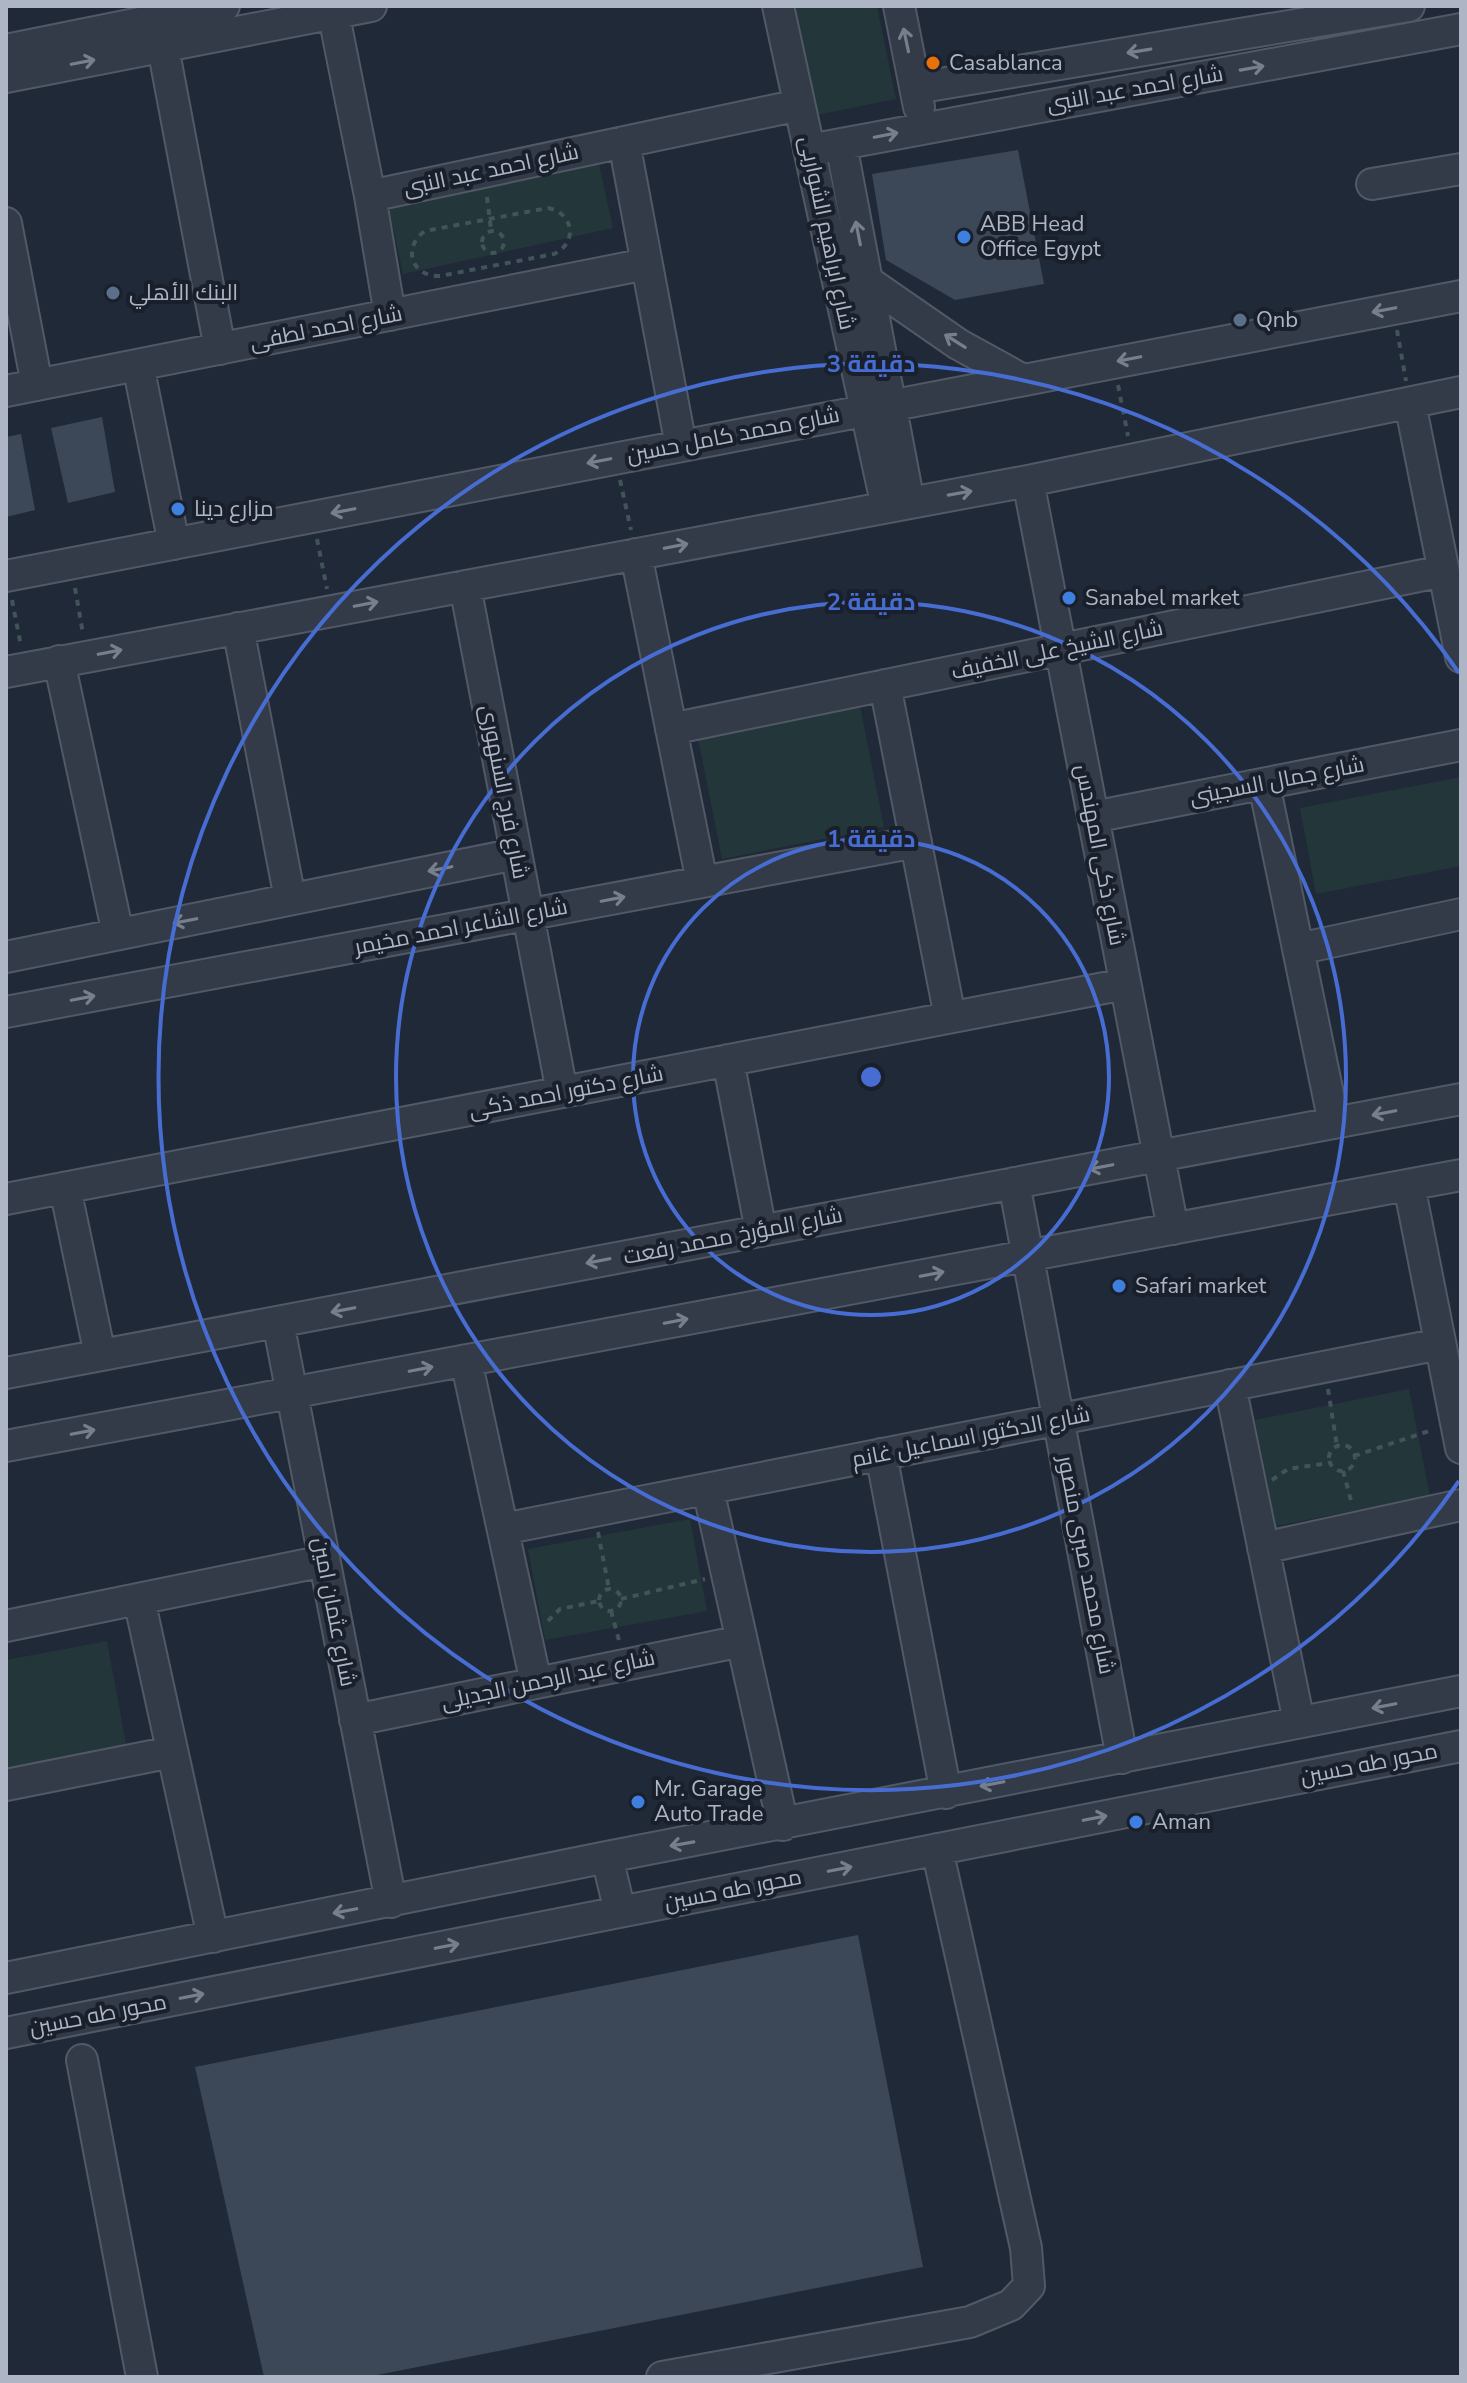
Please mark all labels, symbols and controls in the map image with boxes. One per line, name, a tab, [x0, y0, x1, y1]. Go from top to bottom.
one-way arrow	[898, 27, 913, 53]
one-way arrow	[1127, 44, 1152, 59]
place label: Casablanca	[949, 48, 1063, 78]
one-way arrow	[69, 54, 95, 69]
marker: Casablanca	[924, 54, 942, 72]
street label: شارع احمد عبد النبى	[1045, 59, 1225, 119]
one-way arrow	[1238, 59, 1264, 74]
one-way arrow	[873, 127, 898, 142]
street label: شارع ابراهيم الشواربى	[792, 133, 862, 333]
street label: شارع احمد عبد النبى	[401, 137, 581, 203]
place label: ABB Head Office Egypt	[980, 209, 1101, 264]
one-way arrow	[850, 221, 865, 247]
marker: ABB Head Office Egypt	[955, 228, 973, 246]
place label: البنك الأهلي	[129, 278, 238, 309]
marker: البنك الأهلي	[104, 284, 122, 302]
street label: شارع احمد لطفى	[247, 299, 405, 357]
one-way arrow	[1372, 303, 1397, 318]
place label: Qnb	[1256, 305, 1298, 335]
marker: Qnb	[1231, 311, 1249, 329]
one-way arrow	[944, 333, 967, 349]
text: 3 دقيقة	[827, 348, 915, 380]
one-way arrow	[1117, 353, 1142, 368]
street label: شارع محمد كامل حسين	[624, 400, 842, 470]
one-way arrow	[586, 455, 612, 470]
one-way arrow	[946, 485, 972, 500]
place label: مزارع دينا	[194, 494, 274, 524]
marker: مزارع دينا	[169, 500, 187, 518]
one-way arrow	[331, 504, 357, 519]
one-way arrow	[663, 538, 689, 553]
place label: Sanabel market	[1085, 583, 1240, 613]
text: 2 دقيقة	[827, 586, 915, 618]
marker: Sanabel market	[1060, 589, 1078, 607]
one-way arrow	[353, 596, 378, 611]
street label: شارع الشيخ على الخفيف	[948, 613, 1166, 687]
one-way arrow	[97, 644, 122, 659]
street label: شارع فرج السنهورى	[472, 702, 536, 882]
street label: شارع جمال السجينى	[1187, 749, 1367, 813]
street label: شارع ذكى المهندس	[1068, 762, 1132, 948]
text: 1 دقيقة	[827, 823, 915, 855]
one-way arrow	[427, 862, 453, 877]
one-way arrow	[600, 890, 626, 905]
street label: شارع الشاعر احمد مخيمر	[350, 892, 570, 963]
one-way arrow	[172, 914, 198, 929]
one-way arrow	[69, 990, 95, 1005]
street label: شارع دكتور احمد ذكى	[466, 1058, 666, 1126]
centre of rings	[857, 1063, 885, 1091]
one-way arrow	[1372, 1107, 1398, 1122]
one-way arrow	[1089, 1160, 1115, 1175]
street label: شارع المؤرخ محمد رفعت	[621, 1200, 845, 1272]
one-way arrow	[586, 1255, 611, 1270]
one-way arrow	[919, 1265, 944, 1280]
place label: Safari market	[1135, 1271, 1266, 1301]
marker: Safari market	[1110, 1277, 1128, 1295]
one-way arrow	[330, 1303, 356, 1318]
one-way arrow	[663, 1313, 689, 1328]
one-way arrow	[408, 1360, 433, 1375]
street label: شارع الدكتور اسماعيل غانم	[849, 1399, 1093, 1475]
one-way arrow	[69, 1424, 95, 1439]
street label: شارع محمد صبرى منصور	[1050, 1451, 1122, 1677]
street label: شارع عثمان امين	[305, 1535, 363, 1689]
street label: شارع عبد الرحمن الجديلى	[438, 1643, 658, 1717]
one-way arrow	[1372, 1699, 1398, 1714]
street label: محور طه حسين	[1298, 1736, 1440, 1792]
place label: Mr. Garage Auto Trade	[654, 1774, 763, 1829]
one-way arrow	[980, 1777, 1005, 1792]
marker: Mr. Garage Auto Trade	[629, 1793, 647, 1811]
place label: Aman	[1152, 1807, 1211, 1837]
one-way arrow	[1082, 1810, 1107, 1825]
marker: Aman	[1127, 1813, 1145, 1831]
one-way arrow	[670, 1837, 695, 1852]
one-way arrow	[827, 1860, 852, 1875]
street label: محور طه حسين	[662, 1862, 804, 1918]
one-way arrow	[332, 1905, 358, 1920]
one-way arrow	[434, 1938, 460, 1953]
street label: محور طه حسين	[27, 1987, 169, 2043]
one-way arrow	[179, 1988, 205, 2003]

